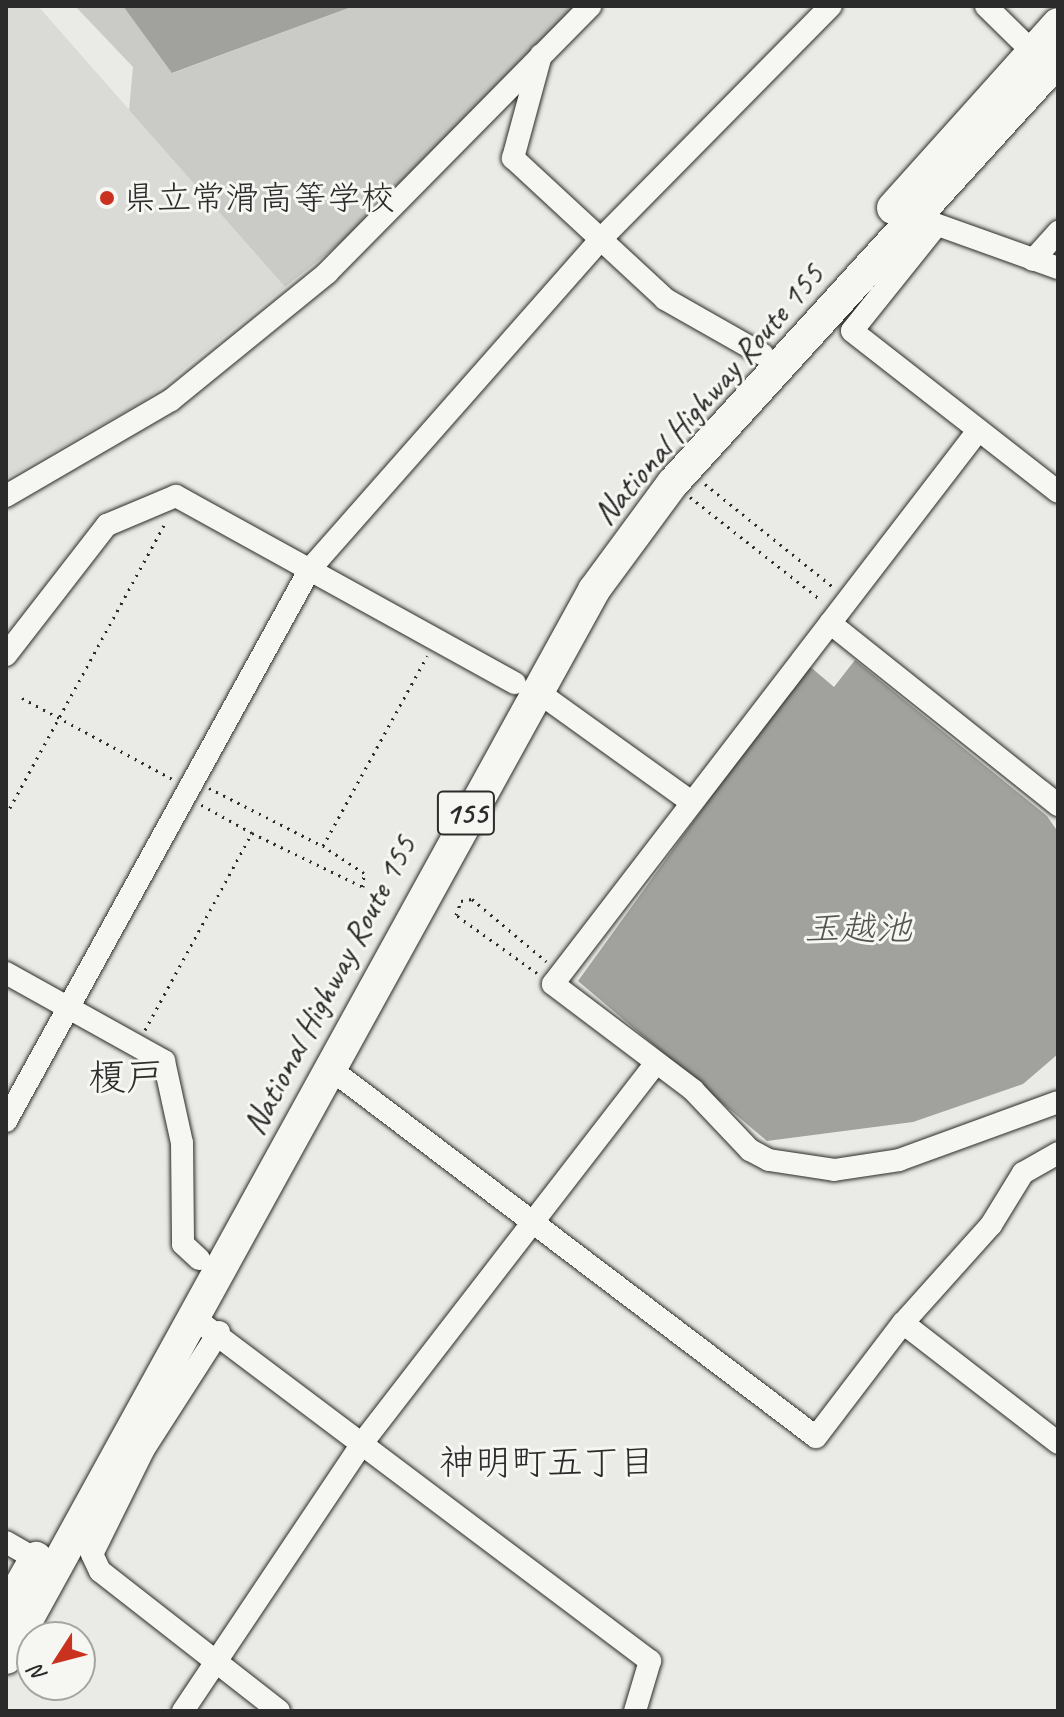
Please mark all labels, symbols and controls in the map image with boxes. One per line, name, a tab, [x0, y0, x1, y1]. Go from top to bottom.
place label: 県立常滑高等学校	[123, 178, 395, 218]
marker: 県立常滑高等学校	[98, 189, 116, 207]
street label: National Highway Route 155	[584, 255, 832, 533]
road number: 155	[436, 785, 496, 841]
street label: National Highway Route 155	[233, 829, 425, 1141]
water label: 玉越池	[804, 907, 912, 951]
district label: 榎戸	[88, 1055, 164, 1101]
district label: 神明町五丁目	[439, 1441, 655, 1485]
north arrow	[16, 1621, 96, 1701]
text: N	[23, 1660, 54, 1688]

